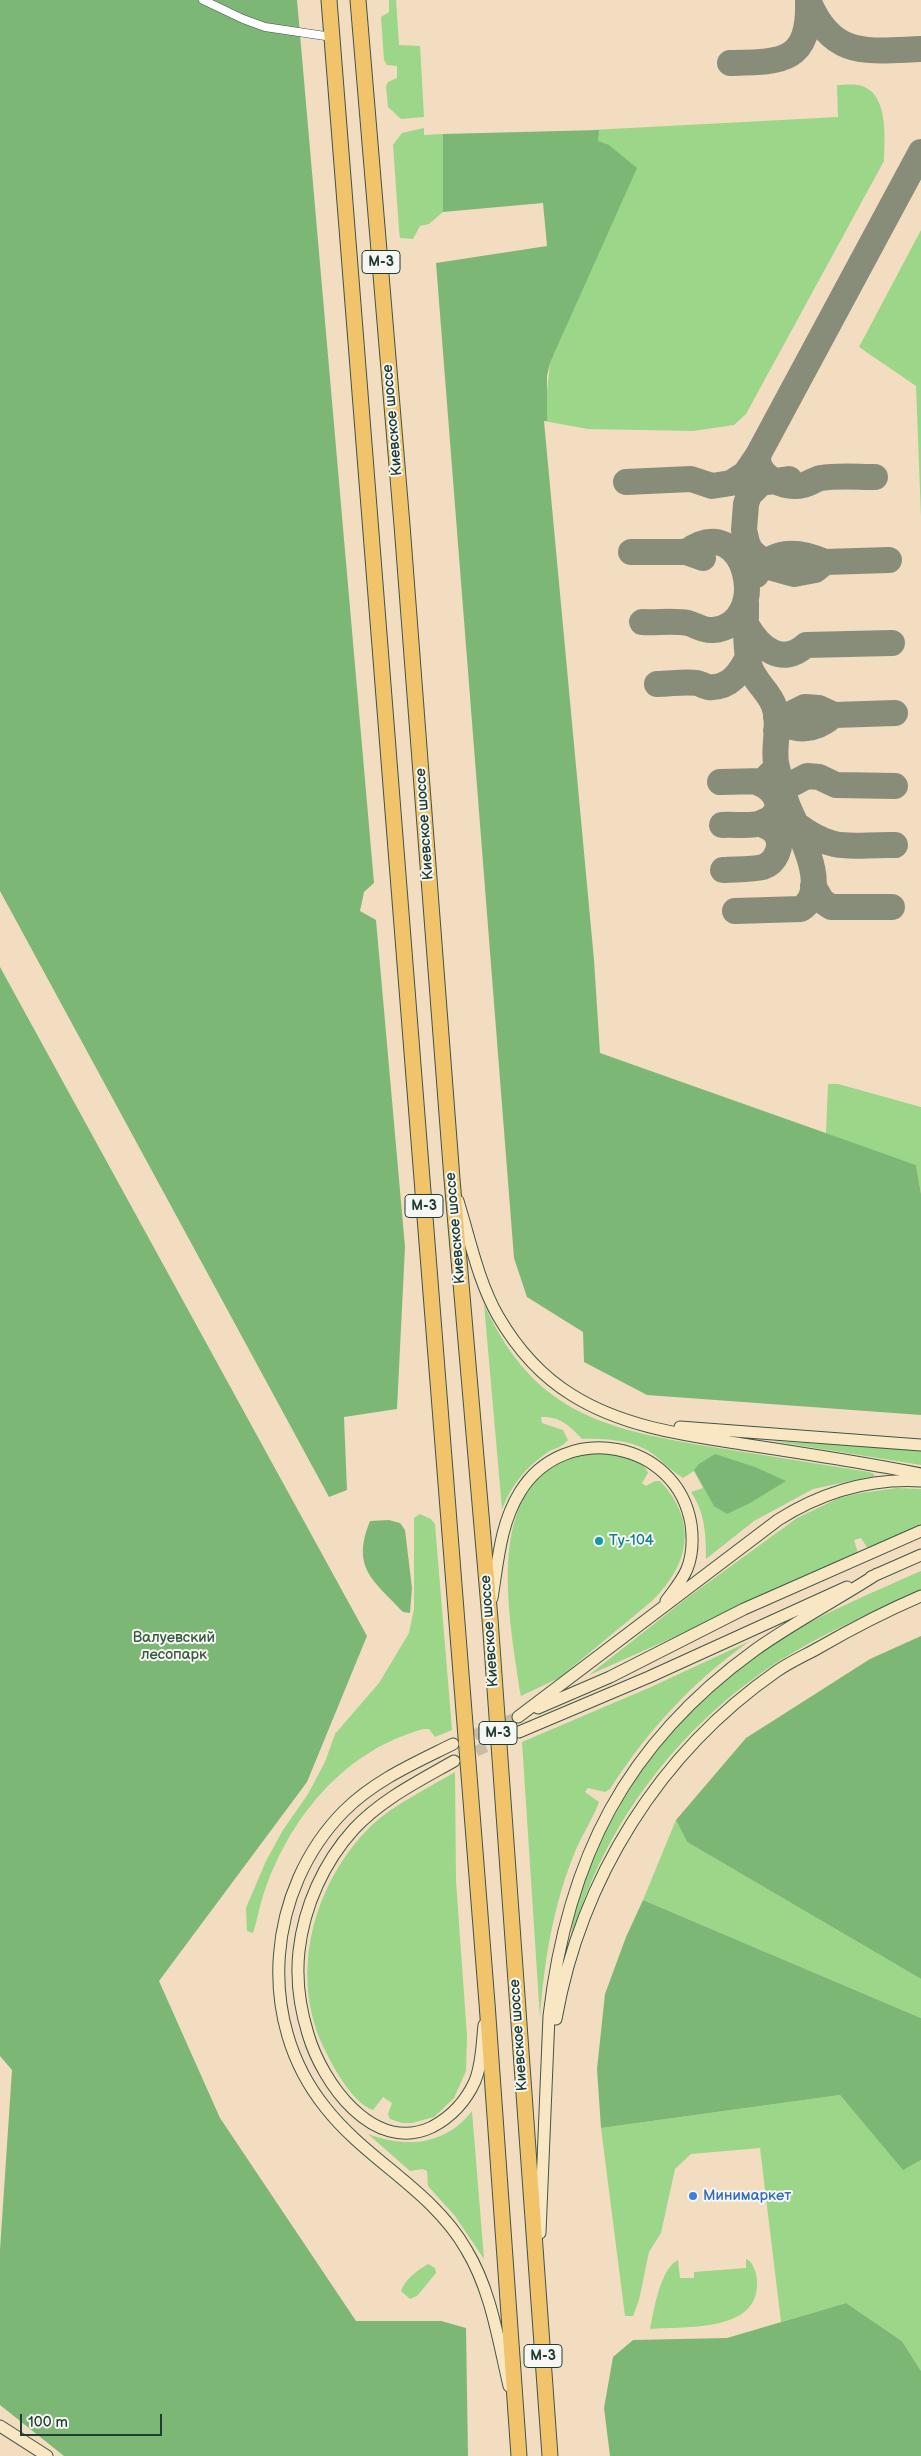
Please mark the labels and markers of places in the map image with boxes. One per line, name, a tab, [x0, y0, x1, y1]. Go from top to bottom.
place label: Ту-104	[609, 1532, 654, 1550]
marker: Ту-104	[593, 1535, 605, 1547]
place label: Минимаркет	[703, 2187, 791, 2205]
marker: Минимаркет	[687, 2190, 699, 2202]

